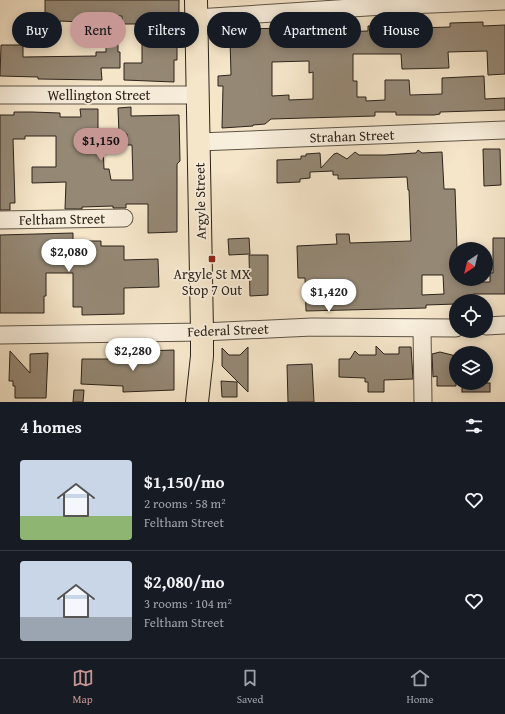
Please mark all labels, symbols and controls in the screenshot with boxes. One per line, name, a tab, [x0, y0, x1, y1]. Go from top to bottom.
chip: Buy	[12, 12, 62, 48]
chip: Rent	[70, 12, 126, 48]
chip: Filters	[134, 12, 199, 48]
chip: New	[207, 12, 261, 48]
chip: Apartment	[269, 12, 361, 48]
chip: House	[369, 12, 433, 48]
street label: Wellington Street	[48, 85, 151, 105]
street label: Strahan Street	[309, 125, 395, 147]
pin: $1,150	[68, 128, 134, 162]
text: $1,150	[82, 131, 120, 150]
street label: Argyle Street	[189, 162, 211, 240]
street label: Feltham Street	[19, 208, 105, 230]
pin: $2,080	[36, 239, 102, 273]
text: $2,080	[50, 242, 88, 261]
north arrow	[449, 242, 493, 286]
map controls	[449, 242, 493, 390]
marker: Argyle St MX Stop 7 Out	[207, 254, 217, 264]
place label: Argyle St MX Stop 7 Out	[174, 264, 251, 300]
pin: $1,420	[296, 279, 362, 313]
text: $1,420	[310, 282, 348, 301]
button: locate	[449, 294, 493, 338]
street label: Federal Street	[187, 319, 269, 341]
pin: $2,280	[100, 338, 166, 372]
text: $2,280	[114, 341, 152, 360]
button: layers	[449, 346, 493, 390]
text: 4 homes	[20, 414, 82, 439]
icon: filters	[463, 415, 485, 437]
text: $1,150/mo	[144, 469, 225, 494]
icon: home	[52, 476, 100, 524]
icon: heart	[463, 489, 485, 511]
text: 2 rooms · 58 m²	[144, 494, 226, 513]
text: Feltham Street	[144, 513, 224, 532]
text: $2,080/mo	[144, 569, 225, 594]
icon: home	[52, 577, 100, 625]
icon: heart	[463, 590, 485, 612]
text: 3 rooms · 104 m²	[144, 594, 232, 613]
text: Feltham Street	[144, 613, 224, 632]
tab: Map	[72, 667, 94, 707]
tab: Saved	[237, 667, 263, 707]
tab: Home	[406, 667, 433, 707]

